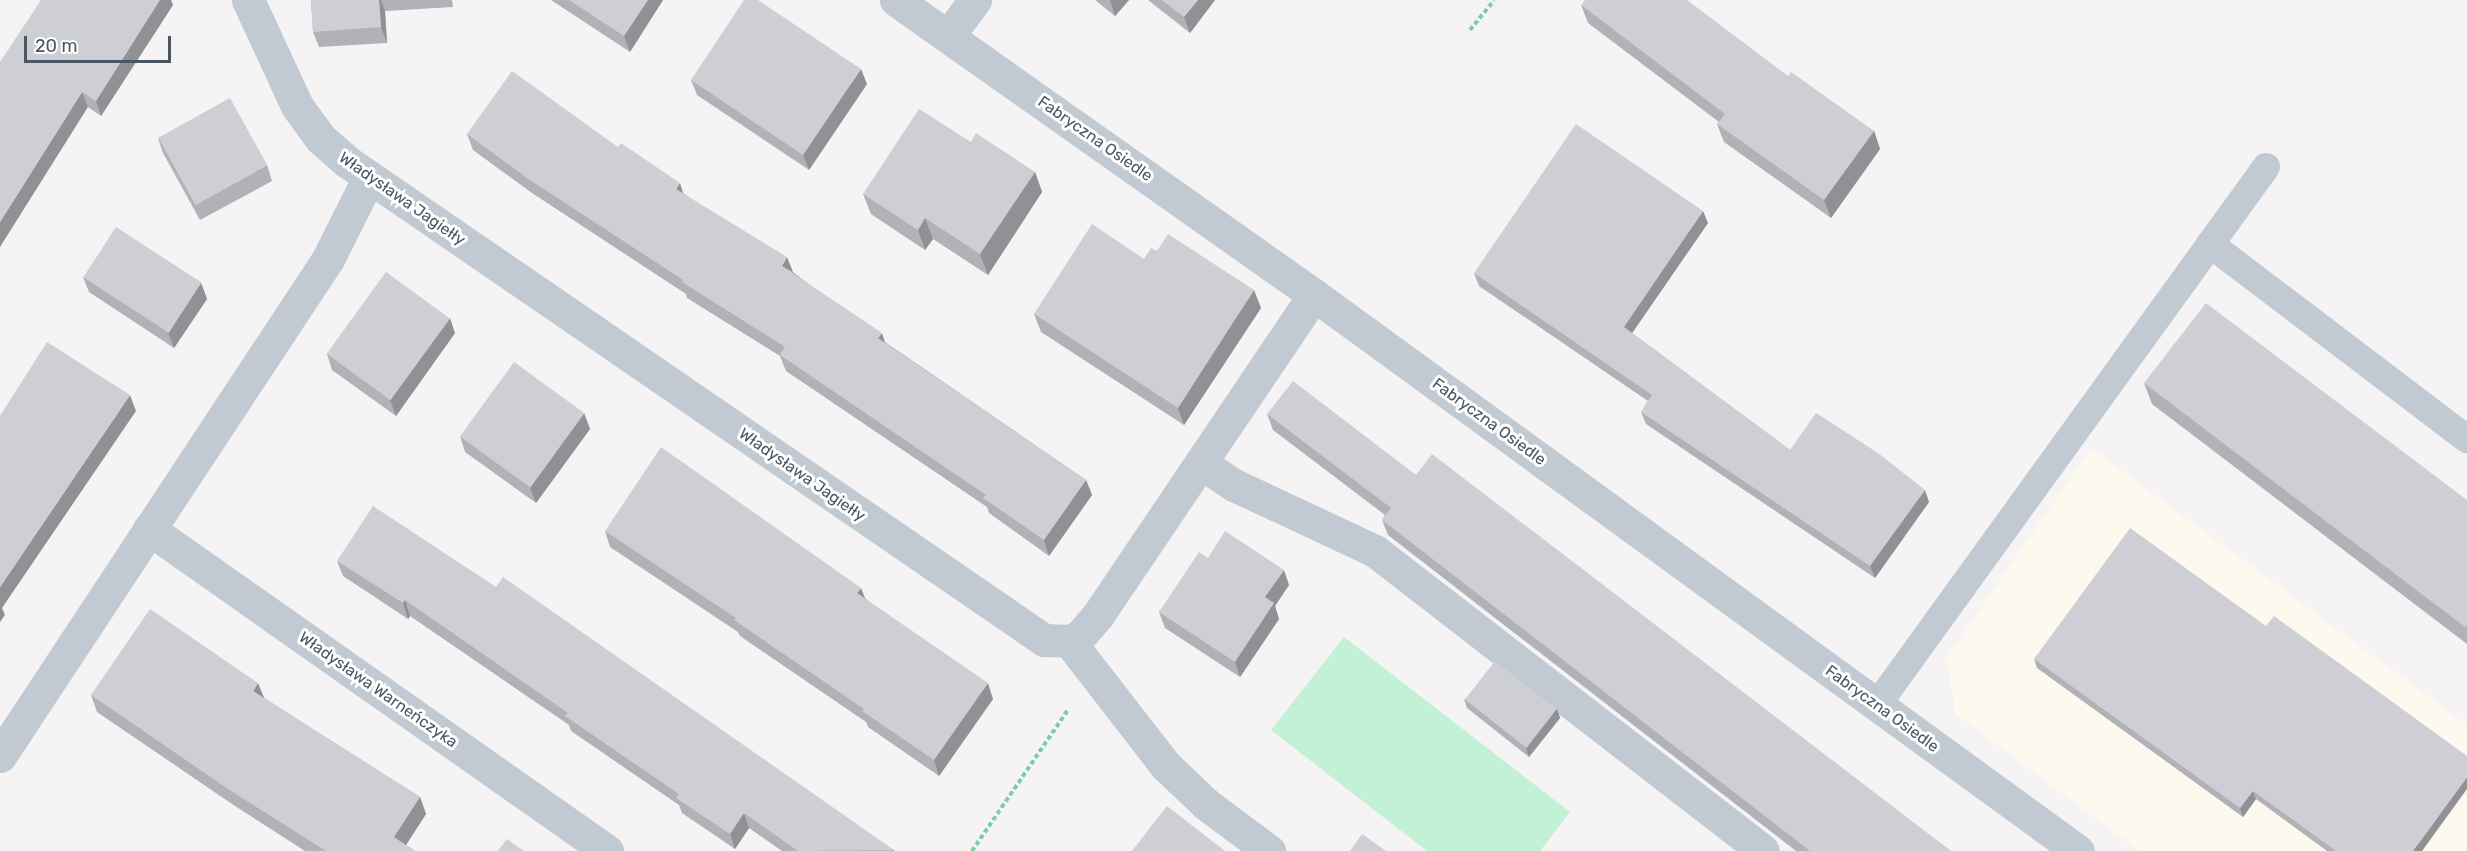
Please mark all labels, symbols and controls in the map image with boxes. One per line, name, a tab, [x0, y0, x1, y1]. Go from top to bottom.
scale bar	[27, 24, 174, 62]
text: 20 m	[35, 35, 77, 57]
street label: Fabryczna Osiedle	[1034, 92, 1156, 186]
street label: Władysława Jagiełły	[335, 148, 469, 250]
street label: Fabryczna Osiedle	[1429, 374, 1549, 470]
street label: Władysława Jagiełły	[735, 424, 869, 526]
street label: Władysława Warneńczyka	[295, 628, 461, 752]
street label: Fabryczna Osiedle	[1822, 661, 1942, 757]

